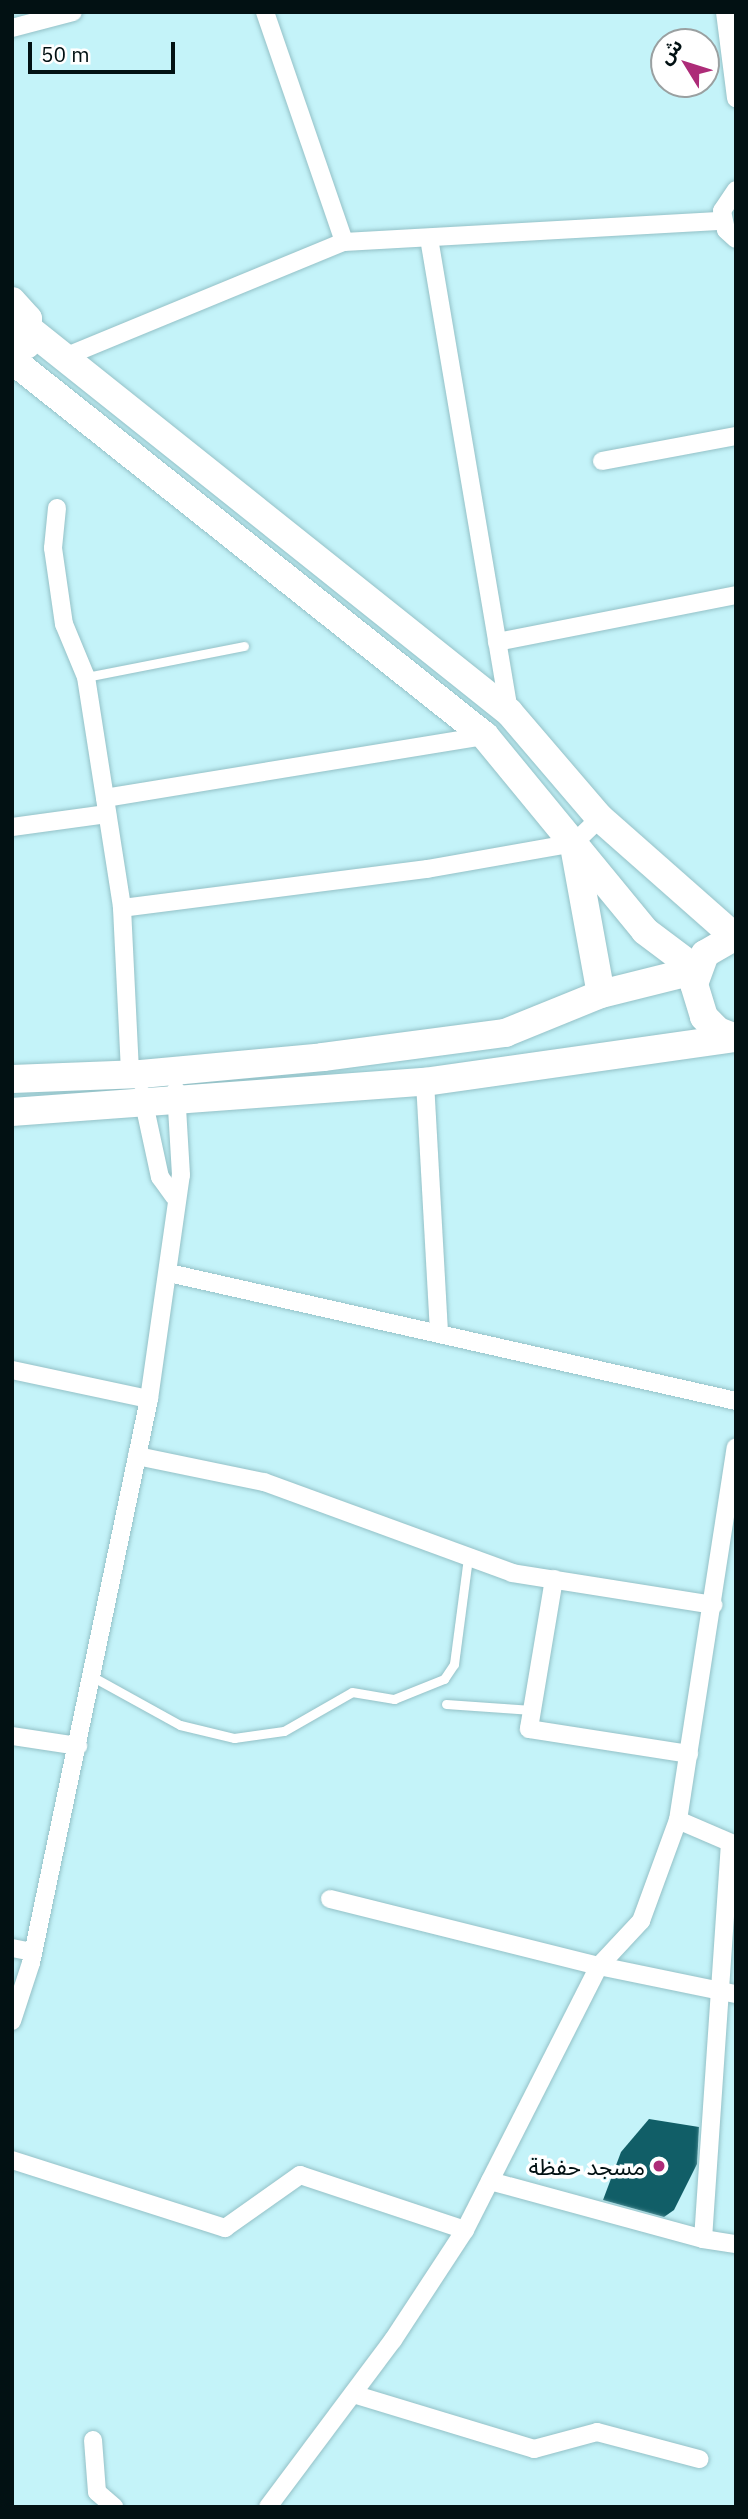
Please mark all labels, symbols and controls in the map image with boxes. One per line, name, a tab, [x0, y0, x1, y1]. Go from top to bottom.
scale bar	[32, 28, 178, 72]
north arrow	[650, 28, 720, 98]
text: ش	[653, 34, 687, 69]
text: 50 m	[41, 40, 90, 68]
place label: مسجد حفظة	[529, 2152, 645, 2180]
marker: مسجد حفظة	[651, 2158, 667, 2174]

